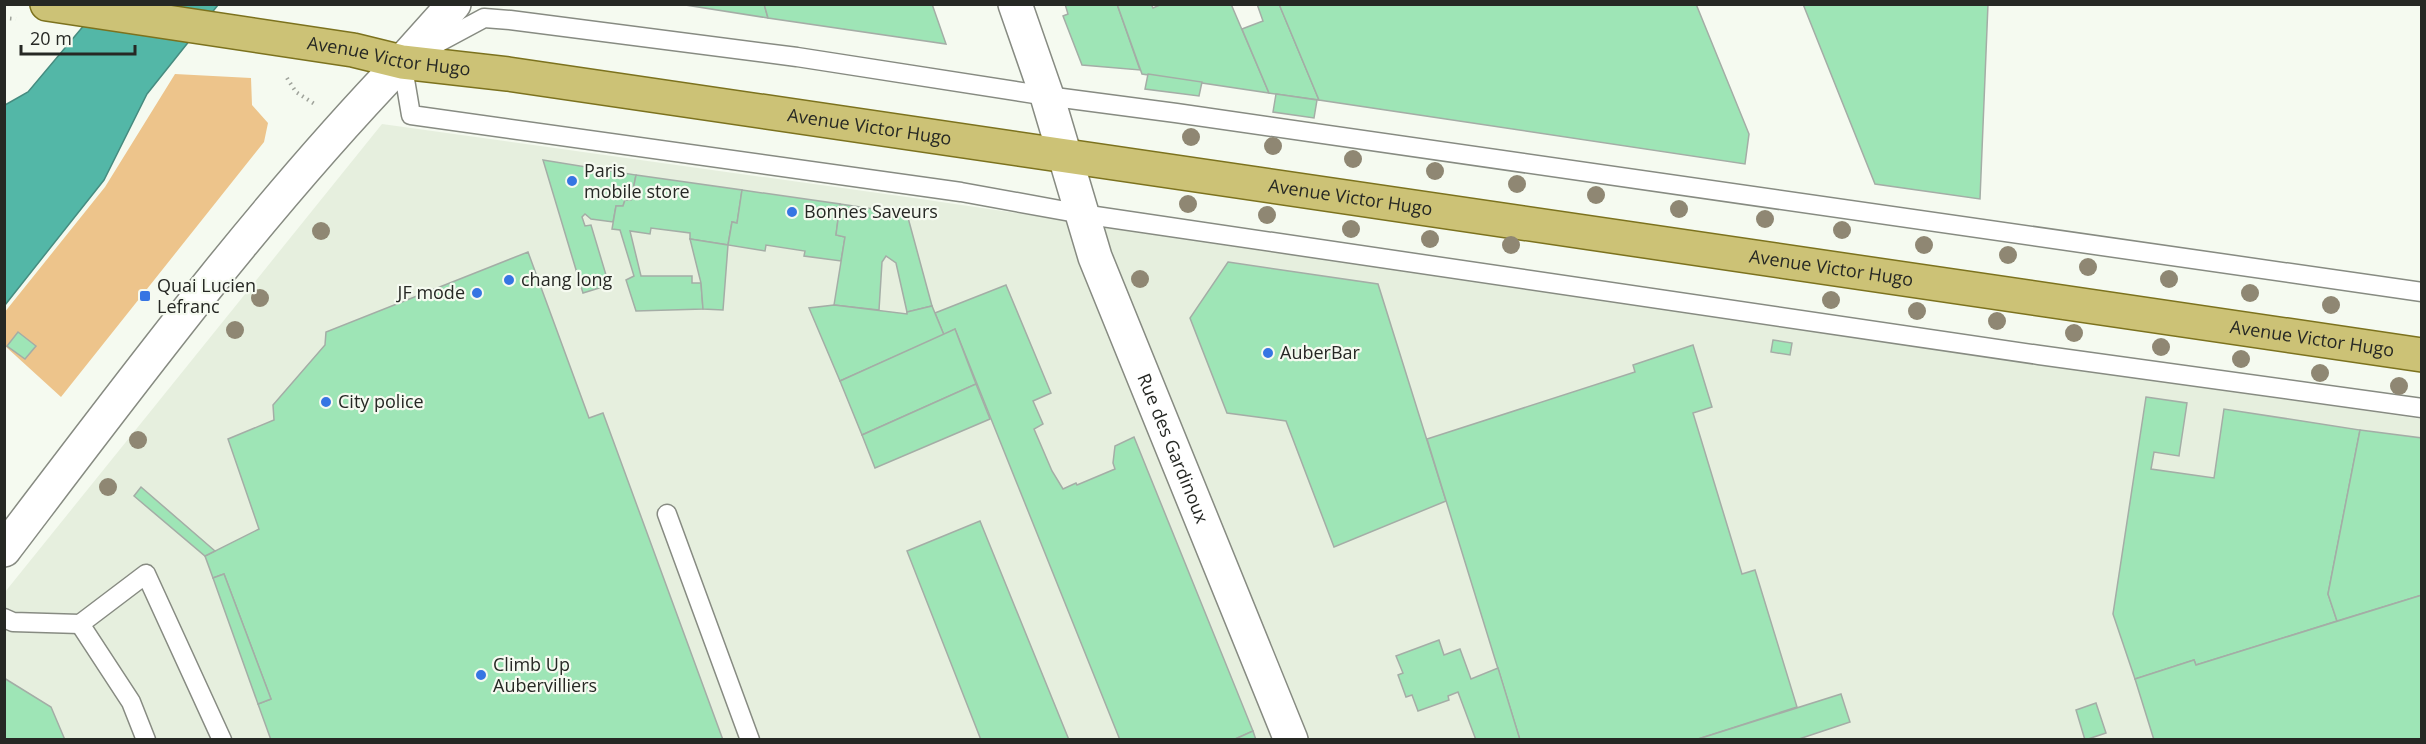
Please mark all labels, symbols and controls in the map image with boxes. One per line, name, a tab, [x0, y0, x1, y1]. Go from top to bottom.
scale bar	[21, 18, 135, 56]
text: 20 m	[30, 26, 72, 50]
street label: Avenue Victor Hugo	[306, 30, 472, 81]
street label: Avenue Victor Hugo	[786, 102, 953, 150]
place label: Paris mobile store	[584, 158, 690, 203]
street label: Avenue Victor Hugo	[1267, 173, 1434, 221]
marker: Paris mobile store	[565, 174, 579, 188]
place label: Bonnes Saveurs	[804, 199, 938, 223]
marker: Bonnes Saveurs	[785, 205, 799, 219]
street label: Avenue Victor Hugo	[1748, 243, 1915, 291]
place label: chang long	[521, 267, 613, 291]
place label: Quai Lucien Lefranc	[157, 273, 256, 318]
marker: chang long	[502, 273, 516, 287]
place label: JF mode	[396, 280, 465, 304]
marker: JF mode	[470, 286, 484, 300]
marker: Quai Lucien Lefranc	[138, 289, 152, 303]
street label: Avenue Victor Hugo	[2229, 314, 2396, 362]
place label: AuberBar	[1280, 340, 1361, 364]
marker: AuberBar	[1261, 346, 1275, 360]
street label: Rue des Gardinoux	[1132, 370, 1215, 527]
place label: City police	[338, 389, 424, 413]
marker: City police	[319, 395, 333, 409]
place label: Climb Up Aubervilliers	[493, 652, 597, 697]
marker: Climb Up Aubervilliers	[474, 668, 488, 682]

